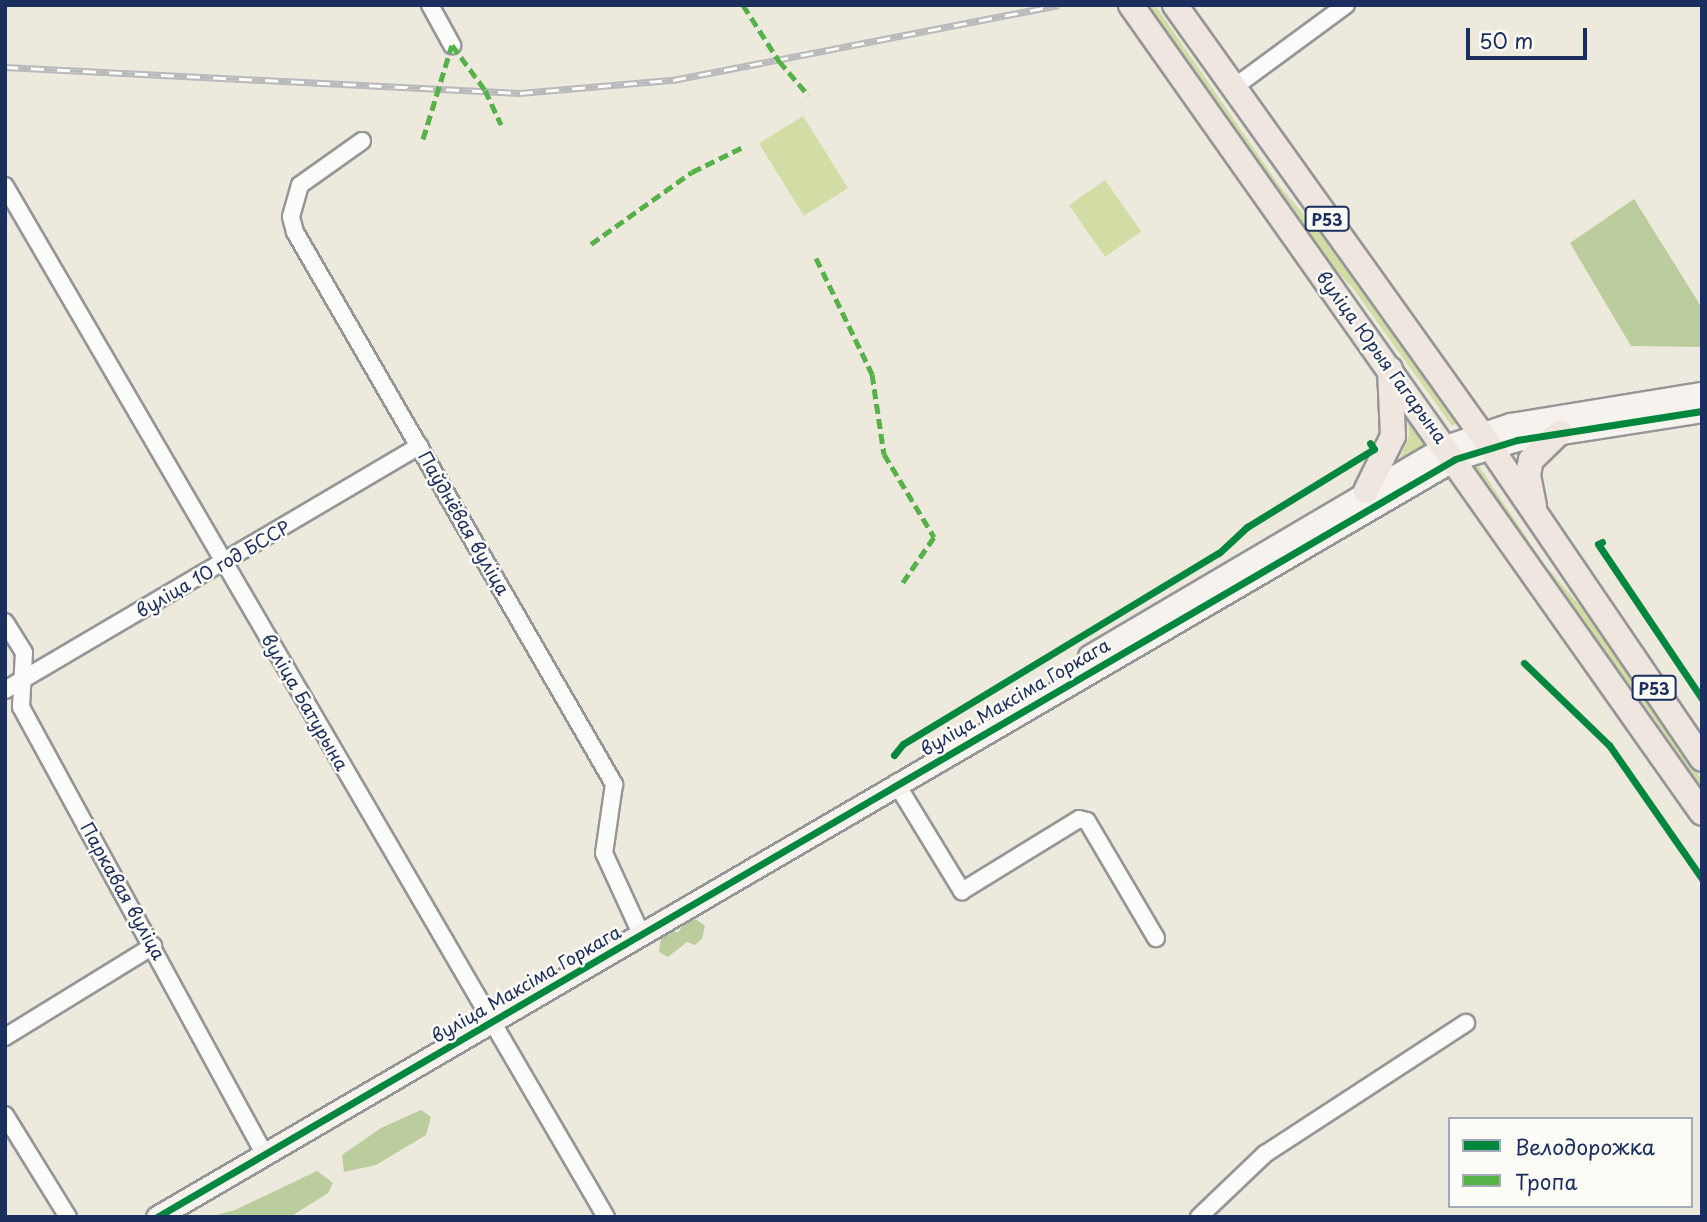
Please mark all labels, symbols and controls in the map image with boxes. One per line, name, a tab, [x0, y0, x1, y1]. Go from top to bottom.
scale bar	[1469, 14, 1590, 58]
text: 50 m	[1479, 24, 1533, 56]
road number: Р53	[1304, 206, 1350, 232]
street label: вуліца Юрыя Гагарына	[1312, 267, 1452, 447]
street label: Паўднёвая вуліца	[414, 447, 514, 599]
street label: вуліца 10 год БССР	[132, 516, 294, 622]
street label: вуліца Батурына	[257, 630, 353, 774]
street label: вуліца Максіма Горкага	[916, 634, 1114, 760]
road number: Р53	[1631, 676, 1677, 701]
street label: Паркавая вуліца	[76, 818, 170, 964]
street label: вуліца Максіма Горкага	[427, 921, 625, 1047]
legend	[1448, 1117, 1693, 1208]
text: Велодорожка	[1515, 1130, 1655, 1162]
text: Тропа	[1515, 1165, 1577, 1197]

